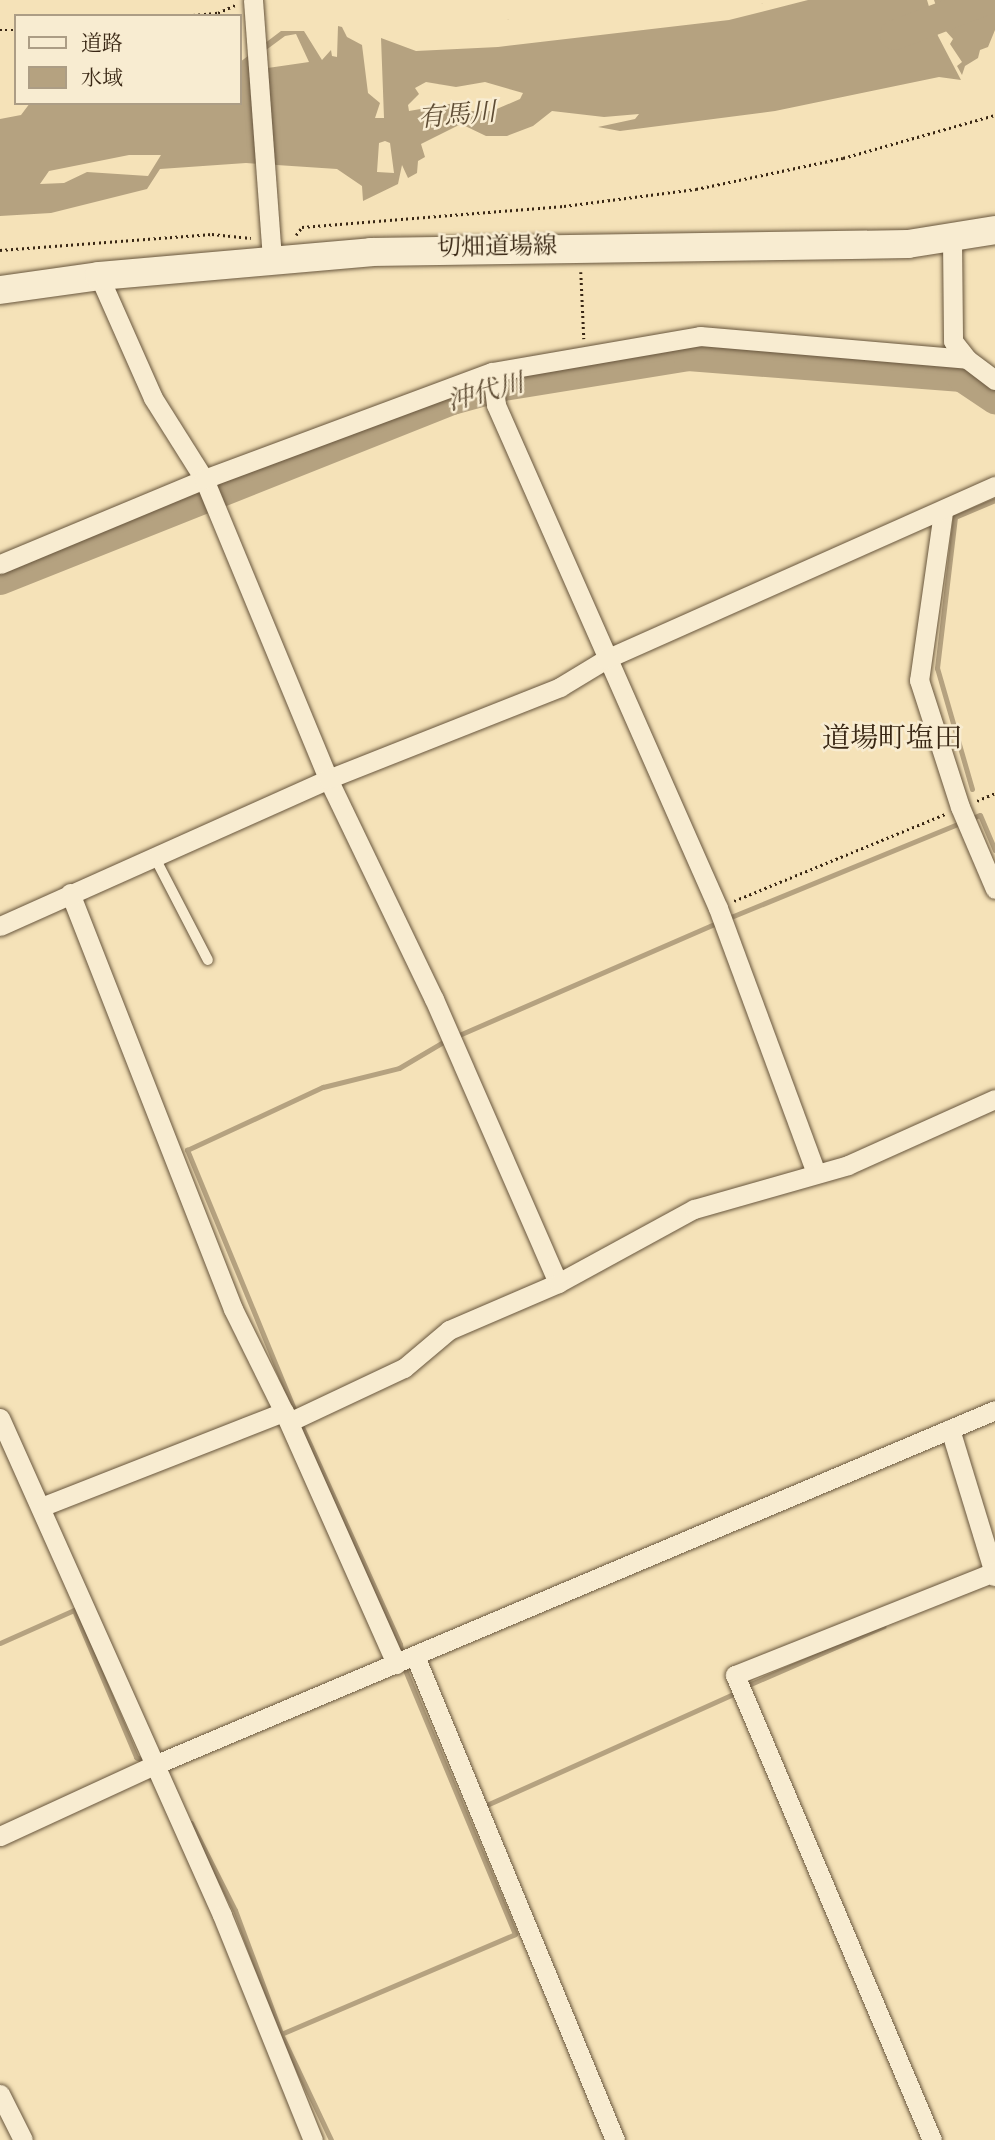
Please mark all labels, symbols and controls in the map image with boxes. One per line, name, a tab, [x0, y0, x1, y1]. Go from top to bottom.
legend	[14, 14, 242, 105]
text: 道路	[81, 30, 123, 59]
text: 水域	[81, 65, 123, 94]
water label: 有馬川	[417, 98, 497, 136]
street label: 切畑道場線	[437, 234, 557, 264]
water label: 沖代川	[444, 369, 528, 419]
district label: 道場町塩田	[822, 723, 962, 757]

